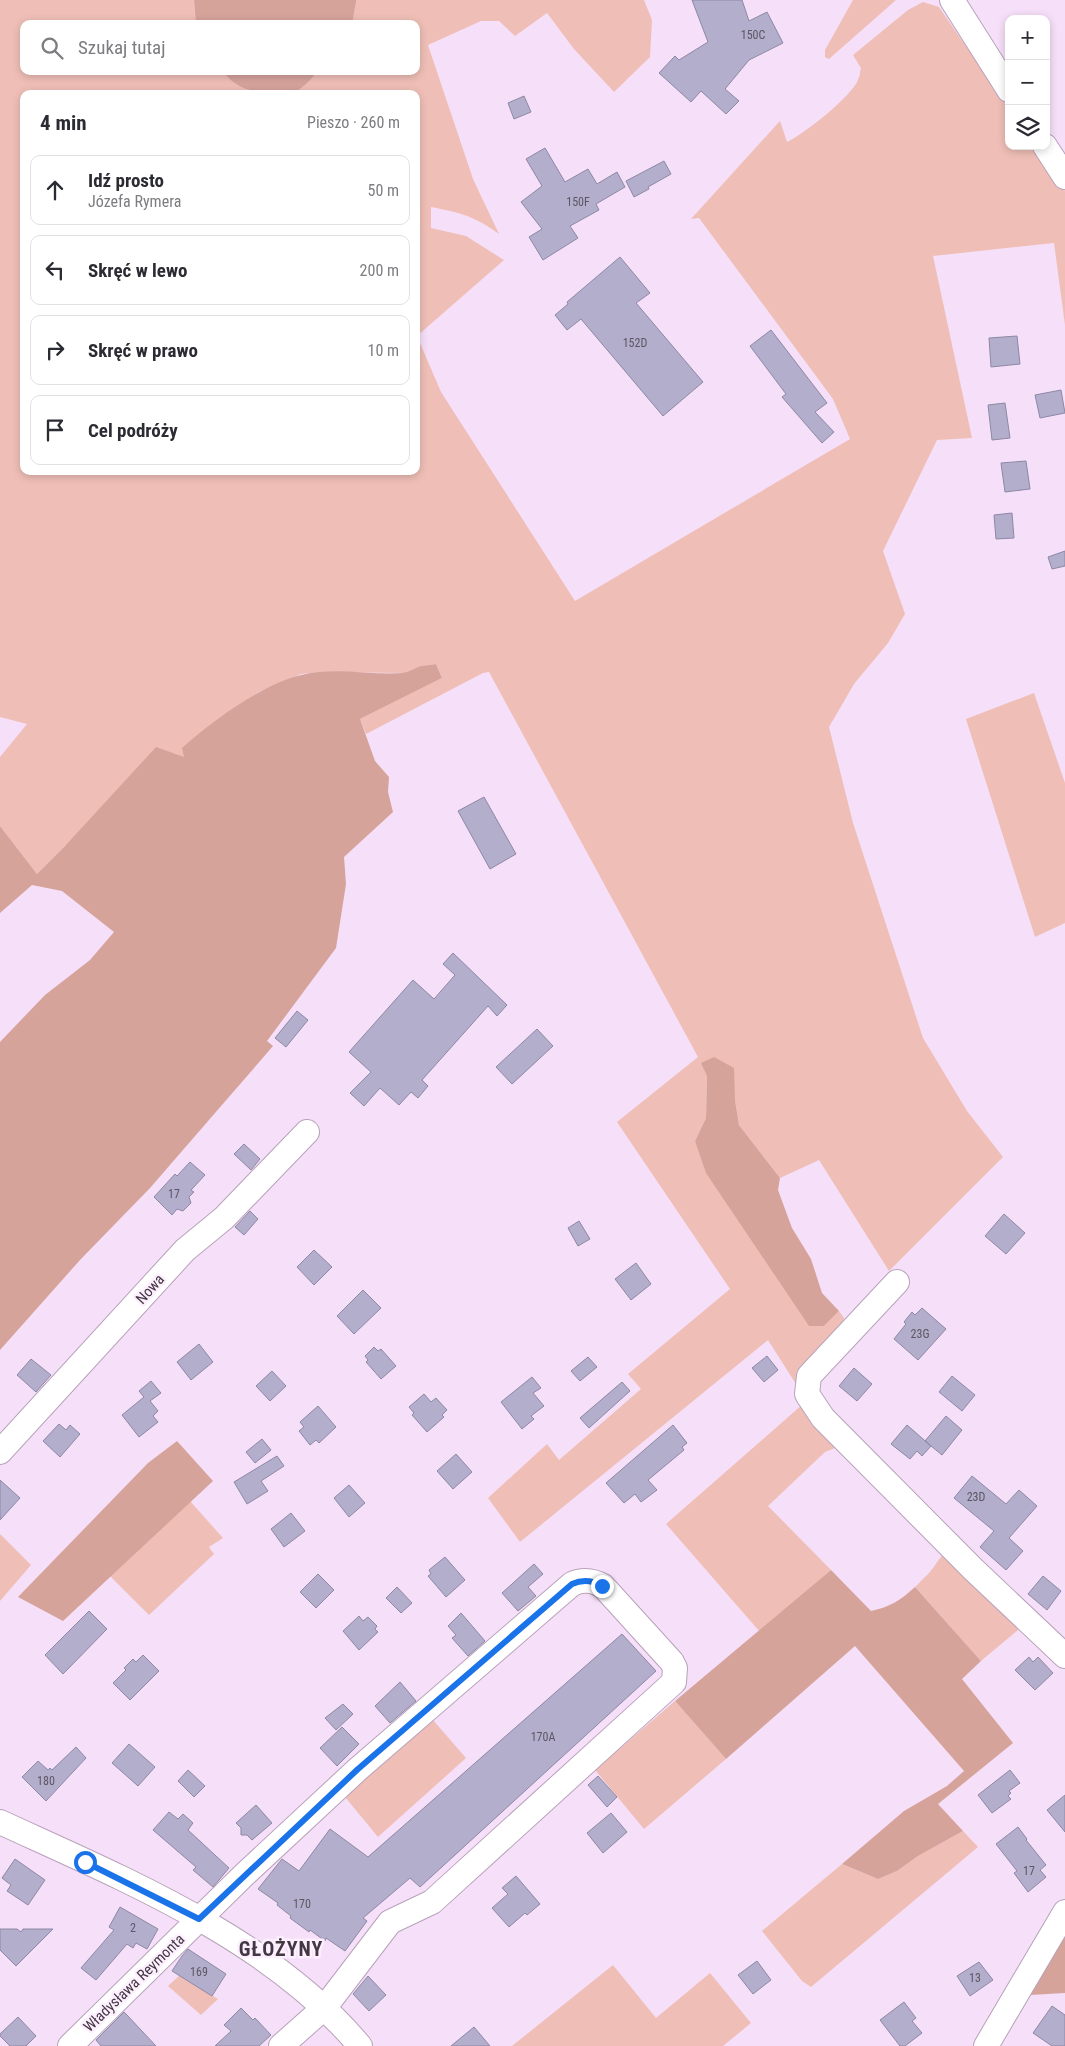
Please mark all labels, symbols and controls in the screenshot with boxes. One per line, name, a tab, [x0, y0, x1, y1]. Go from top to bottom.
map controls	[1005, 15, 1050, 150]
button: +	[1005, 15, 1050, 60]
search box	[20, 20, 420, 75]
house number: 150C	[741, 28, 765, 42]
icon: search	[38, 34, 66, 62]
text: Szukaj tutaj	[78, 36, 165, 59]
button: −	[1005, 60, 1050, 105]
button: layers	[1005, 105, 1050, 150]
text: 4 min	[40, 111, 87, 135]
text: Pieszo · 260 m	[307, 113, 400, 132]
text: Idź prosto	[88, 169, 164, 192]
icon: ahead	[41, 176, 69, 204]
text: 50 m	[367, 181, 399, 200]
text: Józefa Rymera	[88, 192, 181, 211]
house number: 150F	[566, 195, 590, 209]
icon: left	[41, 256, 69, 284]
text: Skręć w lewo	[88, 259, 187, 282]
text: 200 m	[360, 261, 399, 280]
icon: right	[41, 336, 69, 364]
house number: 152D	[623, 336, 647, 350]
text: Skręć w prawo	[88, 339, 198, 362]
text: 10 m	[367, 341, 399, 360]
icon: arrive	[41, 416, 69, 444]
text: Cel podróży	[88, 419, 178, 442]
house number: 17	[168, 1187, 180, 1201]
street label: Nowa	[132, 1270, 168, 1308]
house number: 23G	[911, 1327, 929, 1341]
house number: 23D	[967, 1490, 985, 1504]
route end	[591, 1575, 614, 1598]
house number: 170A	[531, 1730, 555, 1744]
house number: 180	[37, 1774, 55, 1788]
route start	[74, 1851, 97, 1874]
house number: 17	[1023, 1864, 1035, 1878]
house number: 170	[293, 1897, 311, 1911]
house number: 2	[130, 1921, 136, 1935]
street label: Władysława Reymonta	[80, 1930, 188, 2036]
district label: GŁOŻYNY	[239, 1937, 323, 1961]
house number: 169	[190, 1965, 208, 1979]
house number: 13	[969, 1971, 981, 1985]

